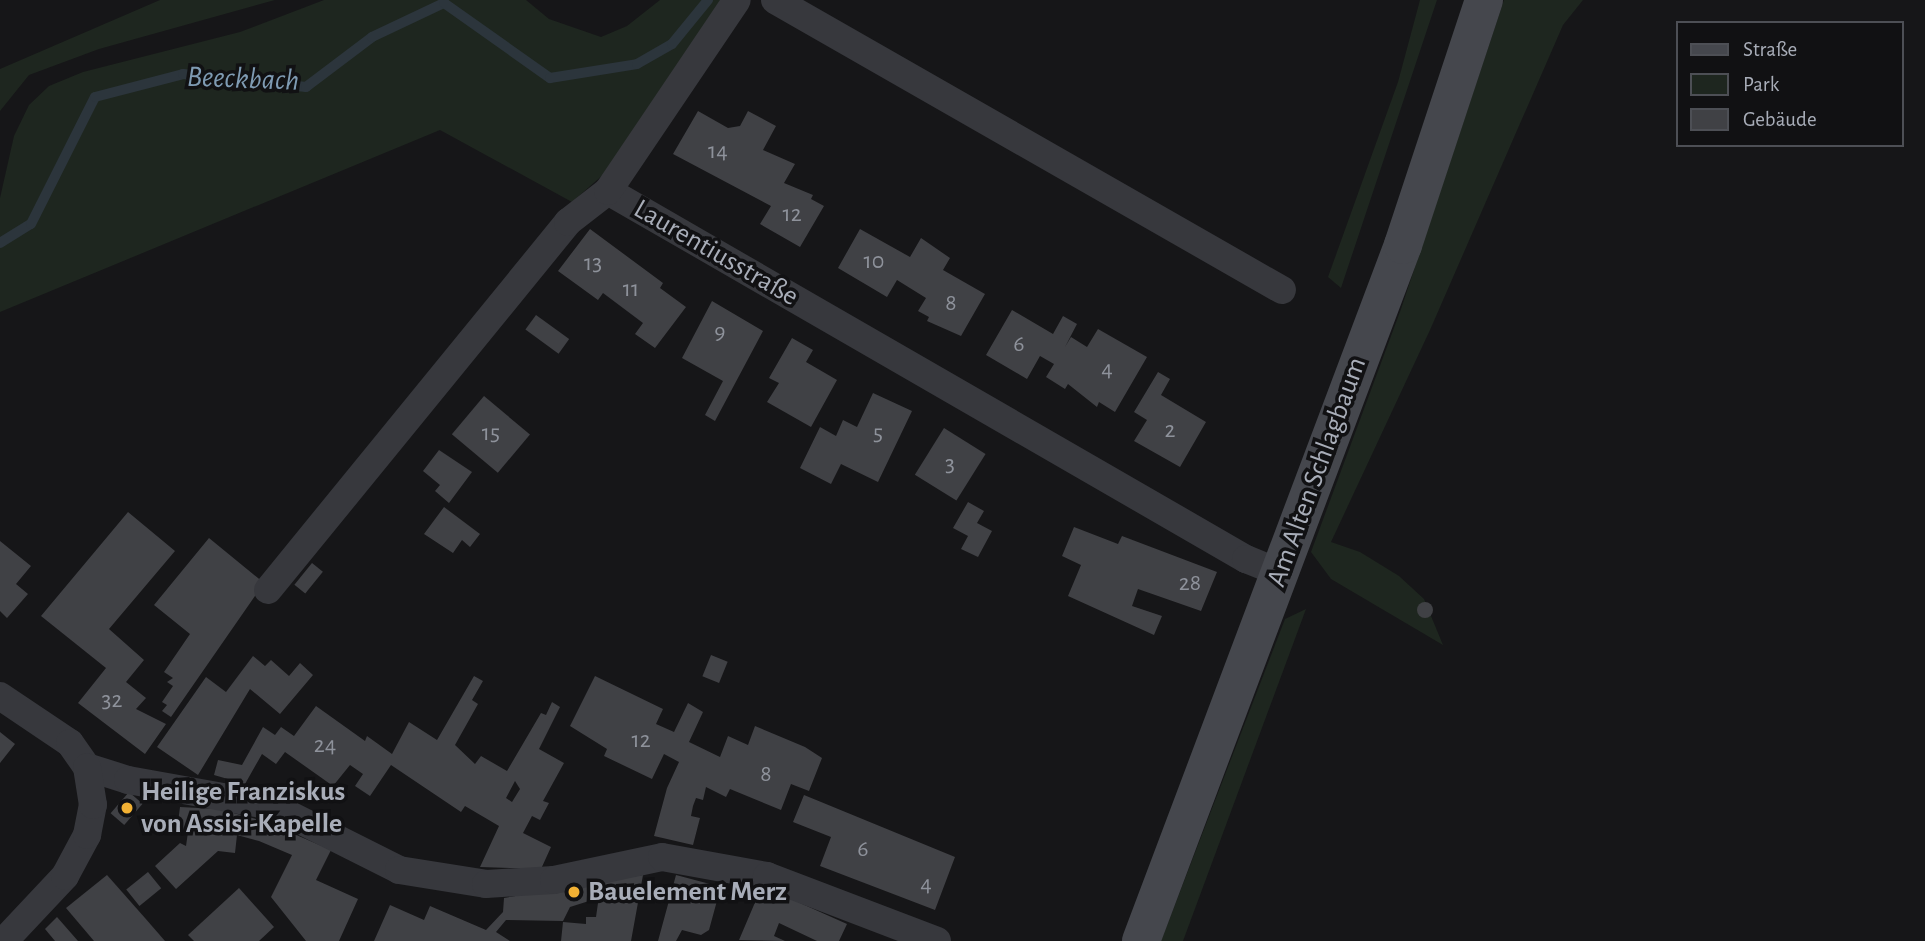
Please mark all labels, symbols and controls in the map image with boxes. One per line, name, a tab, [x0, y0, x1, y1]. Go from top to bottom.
legend	[1676, 21, 1904, 147]
text: Straße	[1743, 39, 1797, 60]
water label: Beeckbach	[186, 59, 300, 99]
text: Park	[1743, 74, 1779, 95]
text: Gebäude	[1743, 109, 1817, 130]
house number: 14	[708, 138, 728, 166]
street label: Laurentiusstraße	[628, 192, 804, 314]
house number: 12	[782, 201, 802, 229]
house number: 10	[864, 248, 884, 276]
house number: 13	[584, 250, 602, 278]
house number: 11	[623, 276, 639, 304]
house number: 8	[945, 290, 957, 318]
house number: 9	[714, 319, 726, 347]
house number: 6	[1013, 331, 1025, 359]
street label: Am Alten Schlagbaum	[1260, 353, 1374, 591]
house number: 4	[1101, 356, 1113, 384]
house number: 2	[1165, 417, 1175, 445]
house number: 15	[482, 420, 500, 448]
house number: 5	[873, 420, 883, 448]
house number: 3	[945, 451, 955, 479]
house number: 28	[1179, 570, 1201, 598]
house number: 32	[102, 687, 122, 715]
house number: 12	[631, 727, 651, 755]
house number: 24	[314, 732, 336, 760]
house number: 8	[760, 761, 772, 789]
place label: Heilige Franziskus von Assisi-Kapelle	[141, 775, 345, 841]
marker: Heilige Franziskus von Assisi-Kapelle	[119, 800, 135, 816]
house number: 6	[857, 836, 869, 864]
house number: 4	[920, 871, 932, 899]
place label: Bauelement Merz	[588, 875, 787, 909]
marker: Bauelement Merz	[566, 884, 582, 900]

